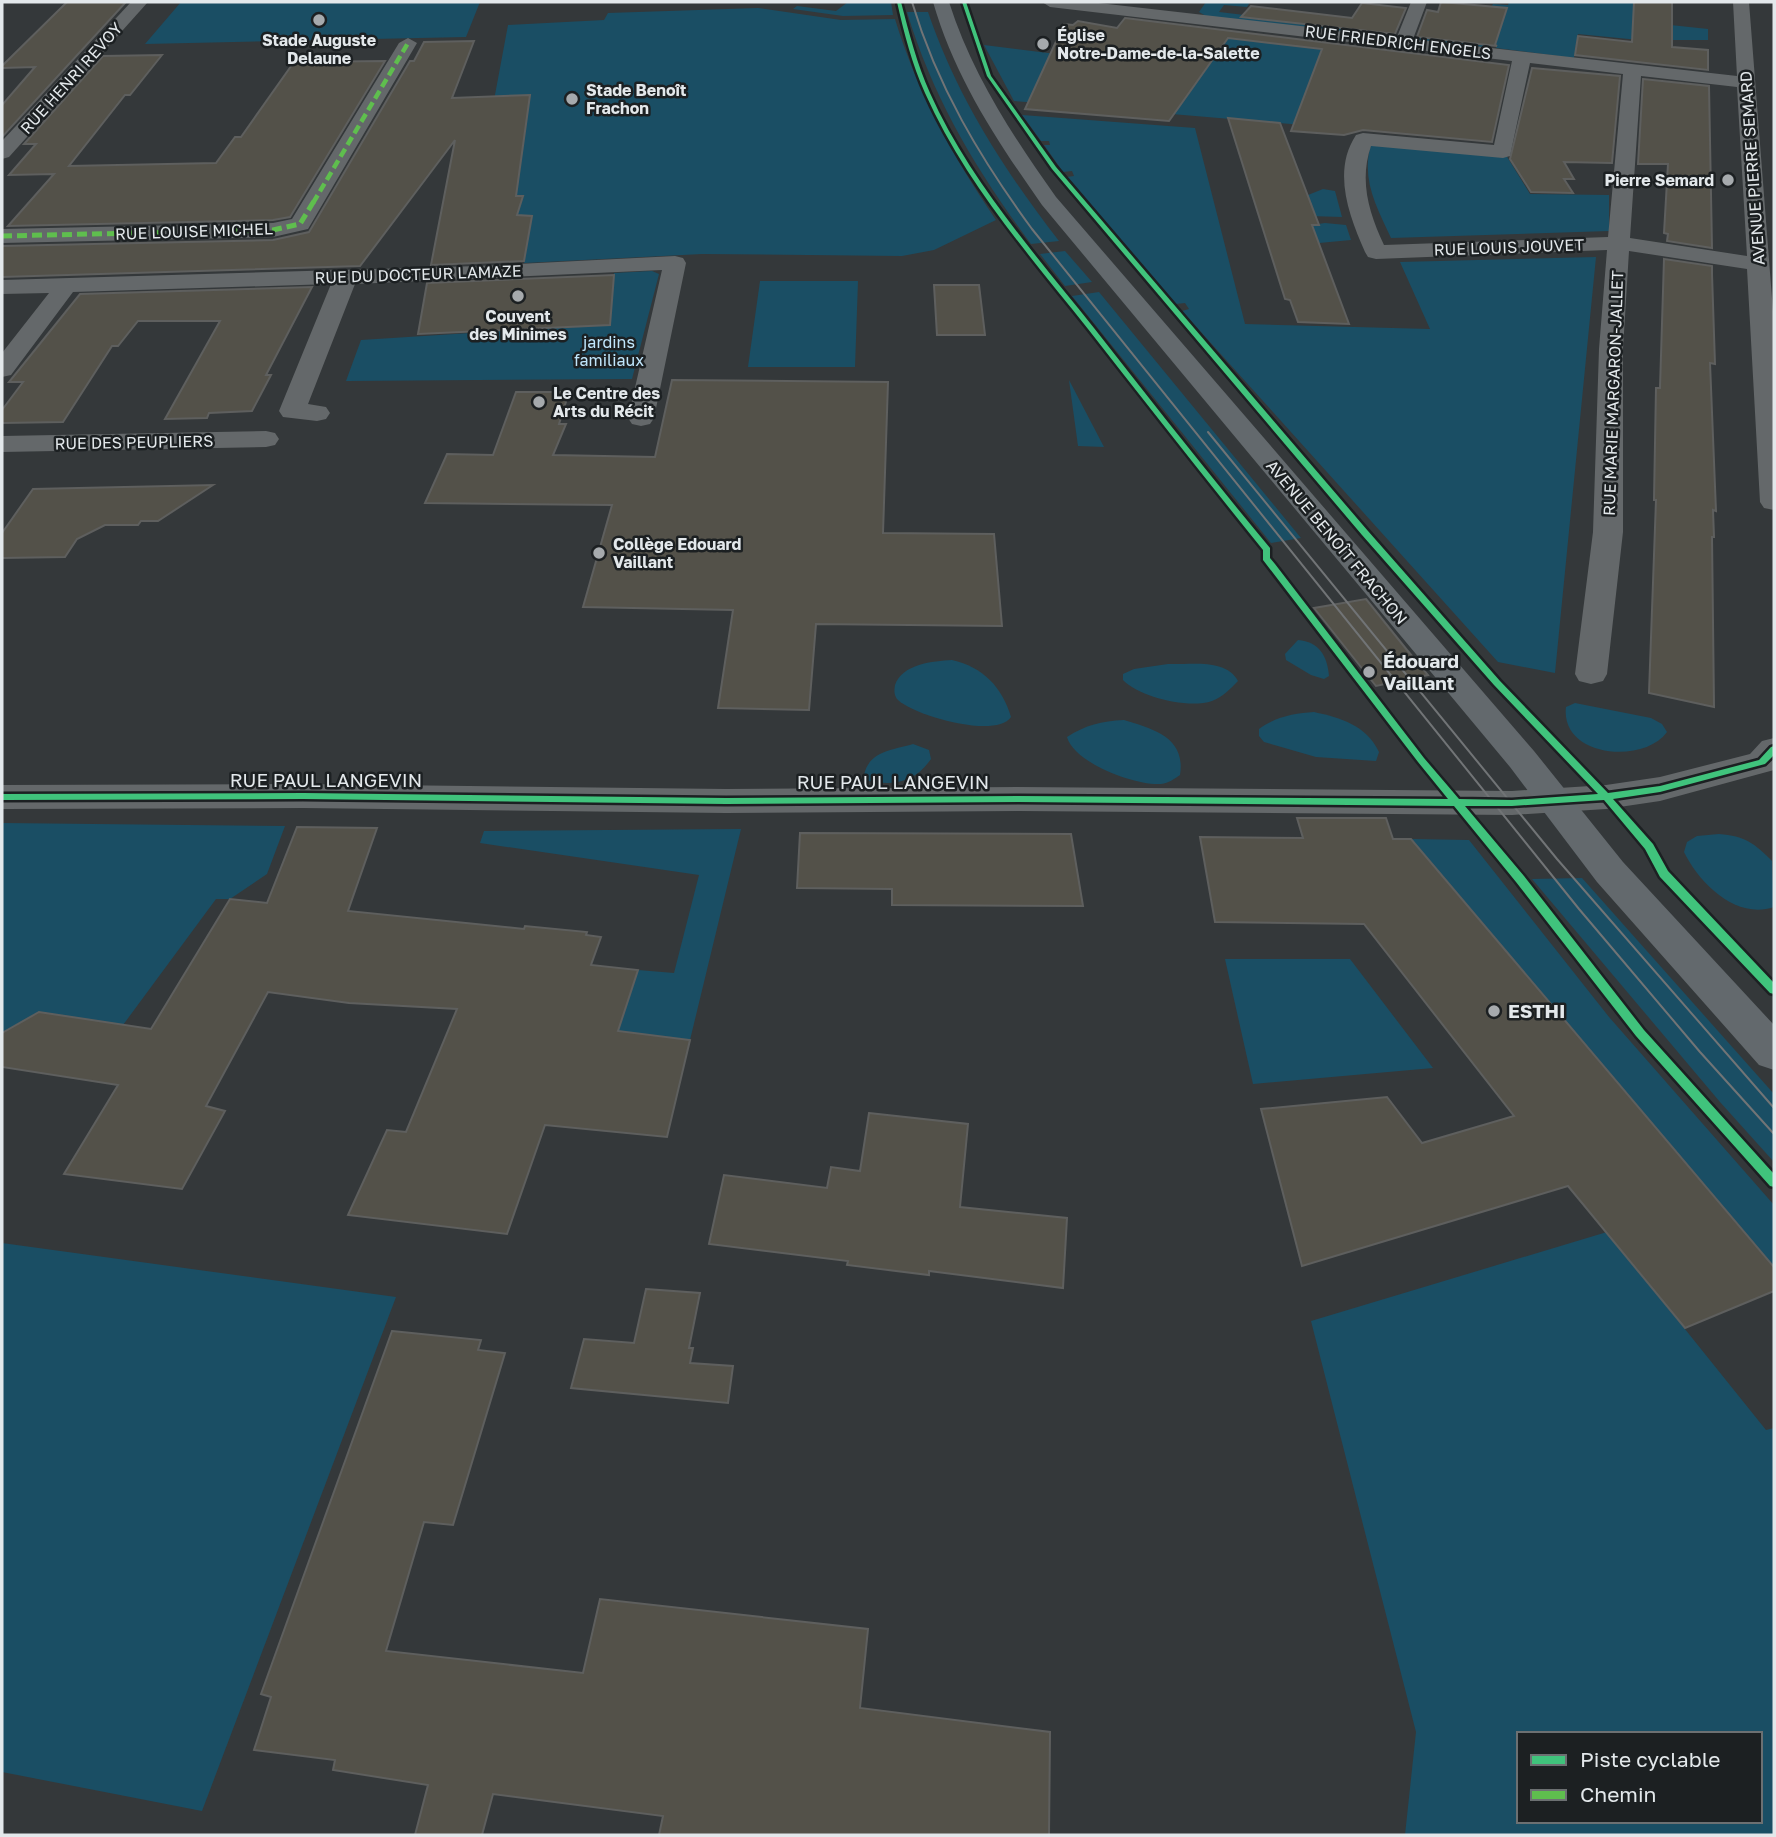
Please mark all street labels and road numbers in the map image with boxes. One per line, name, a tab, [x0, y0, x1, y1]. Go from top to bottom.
street label: RUE HENRI REVOY	[16, 18, 127, 138]
street label: RUE FRIEDRICH ENGELS	[1304, 21, 1492, 63]
street label: AVENUE PIERRE SEMARD	[1735, 70, 1769, 266]
street label: RUE LOUISE MICHEL	[115, 218, 273, 244]
street label: RUE LOUIS JOUVET	[1434, 234, 1585, 260]
street label: RUE DU DOCTEUR LAMAZE	[314, 260, 522, 288]
street label: RUE MARIE MARGARON-JALLET	[1599, 270, 1627, 516]
street label: RUE DES PEUPLIERS	[54, 431, 214, 453]
street label: AVENUE BENOÎT FRACHON	[1262, 456, 1412, 628]
street label: RUE PAUL LANGEVIN	[230, 768, 422, 791]
street label: RUE PAUL LANGEVIN	[797, 770, 989, 793]

